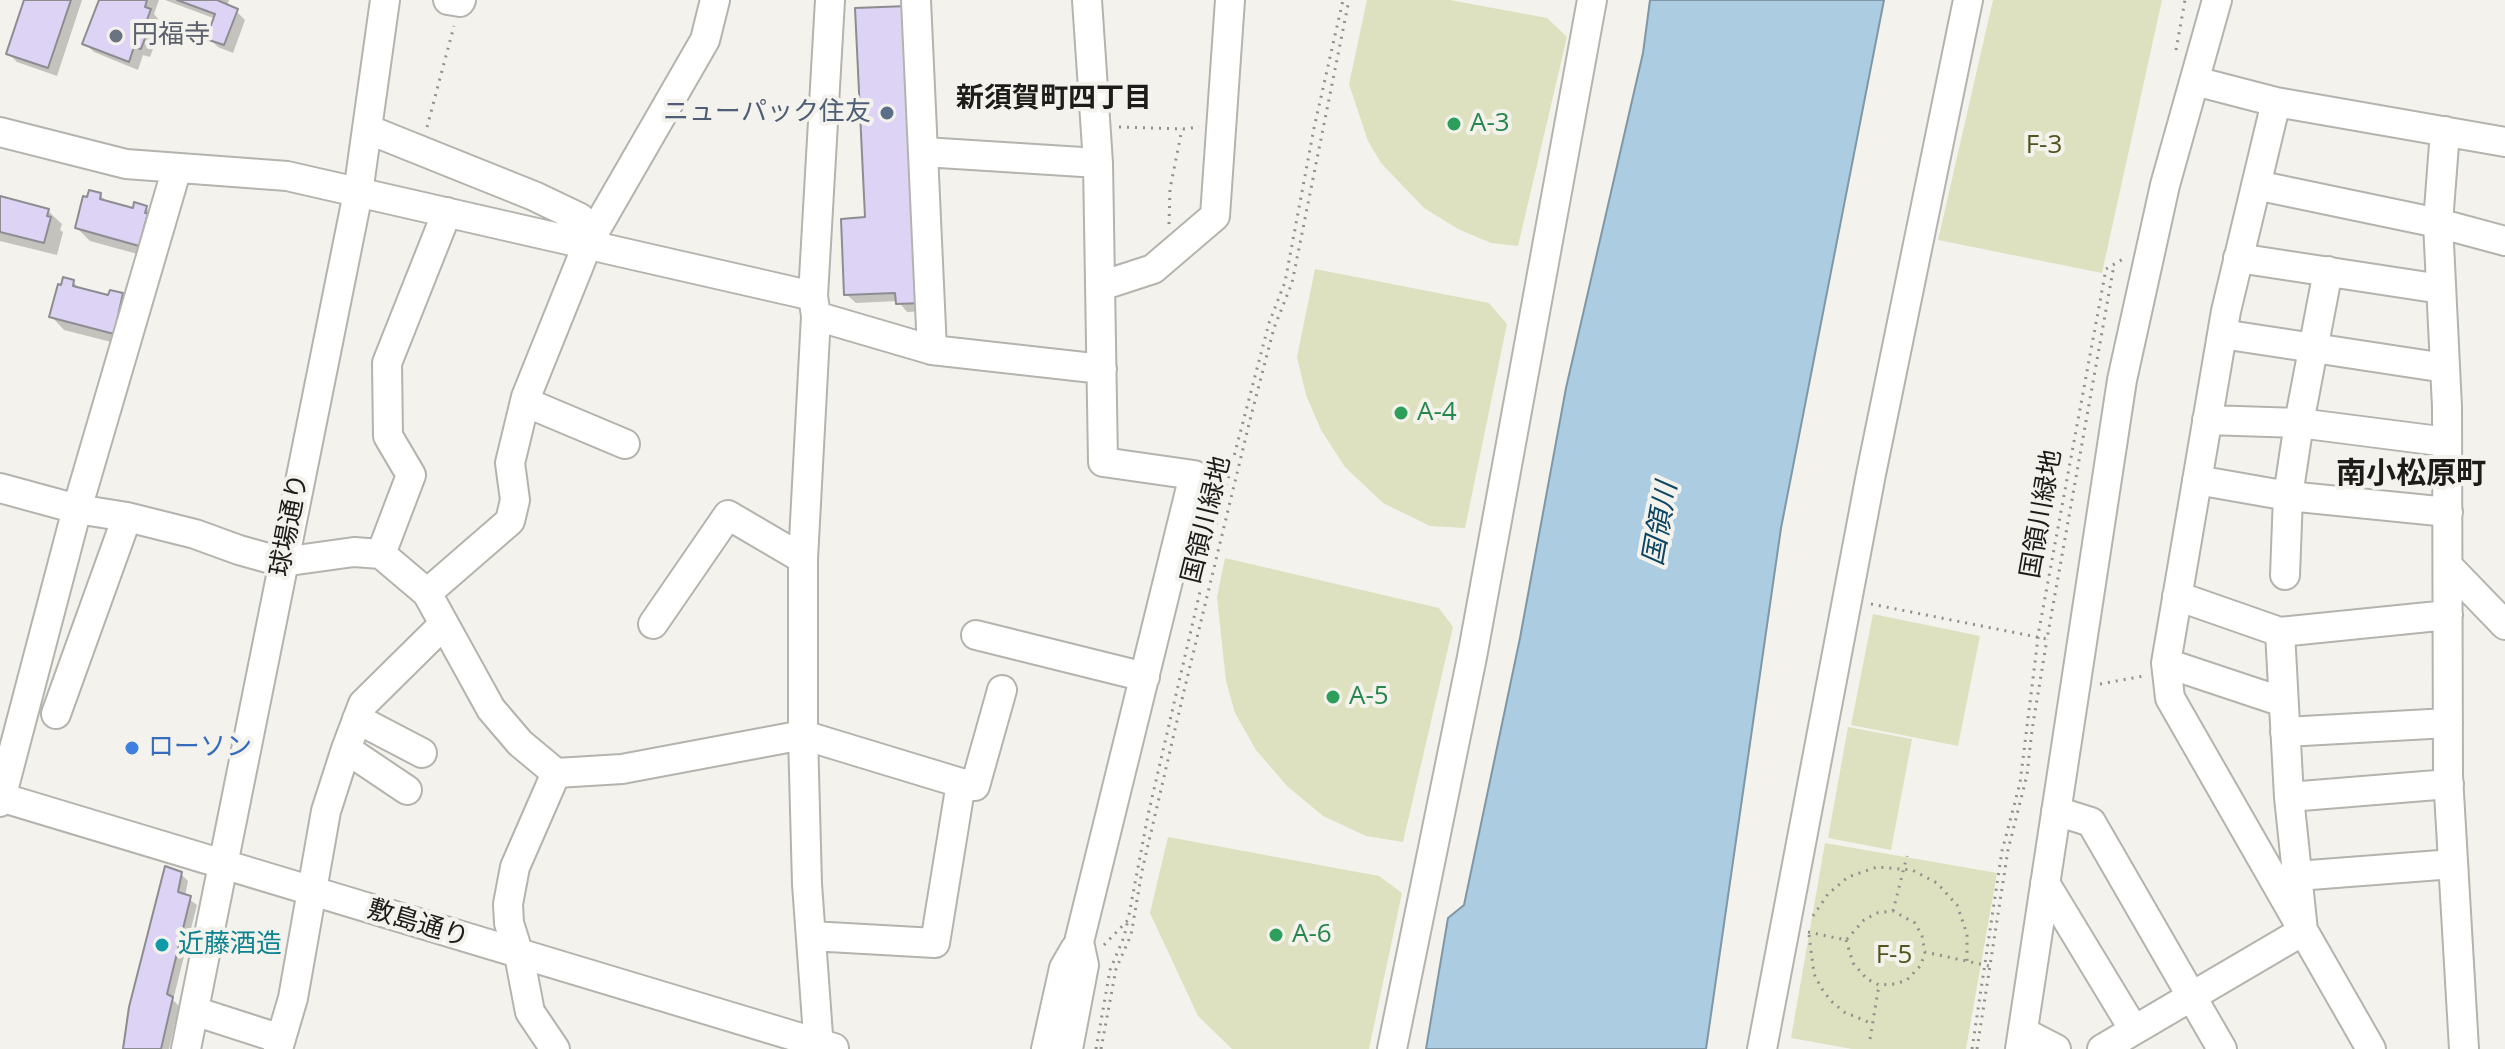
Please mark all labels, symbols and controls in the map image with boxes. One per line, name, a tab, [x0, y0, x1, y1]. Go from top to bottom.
place label: 円福寺	[132, 20, 210, 52]
marker: 円福寺	[107, 27, 125, 45]
district label: 新須賀町四丁目	[956, 82, 1152, 116]
place label: ニューパック住友	[663, 97, 871, 129]
marker: ニューパック住友	[878, 104, 896, 122]
place label: A-3	[1470, 108, 1510, 140]
marker: A-3	[1445, 115, 1463, 133]
park label: F-3	[2026, 130, 2062, 162]
place label: A-4	[1417, 397, 1457, 429]
marker: A-4	[1392, 404, 1410, 422]
street label: 国領川緑地	[2015, 447, 2069, 581]
street label: 国領川緑地	[1176, 453, 1238, 587]
district label: 南小松原町	[2336, 456, 2486, 492]
street label: 球場通り	[265, 471, 315, 579]
water label: 国領川	[1637, 480, 1685, 568]
place label: A-5	[1349, 681, 1389, 713]
marker: A-5	[1324, 688, 1342, 706]
place label: ローソン	[148, 732, 252, 764]
marker: ローソン	[123, 739, 141, 757]
street label: 敷島通り	[364, 894, 472, 954]
place label: A-6	[1292, 919, 1332, 951]
marker: A-6	[1267, 926, 1285, 944]
place label: 近藤酒造	[178, 929, 282, 961]
marker: 近藤酒造	[153, 936, 171, 954]
park label: F-5	[1876, 940, 1912, 972]

